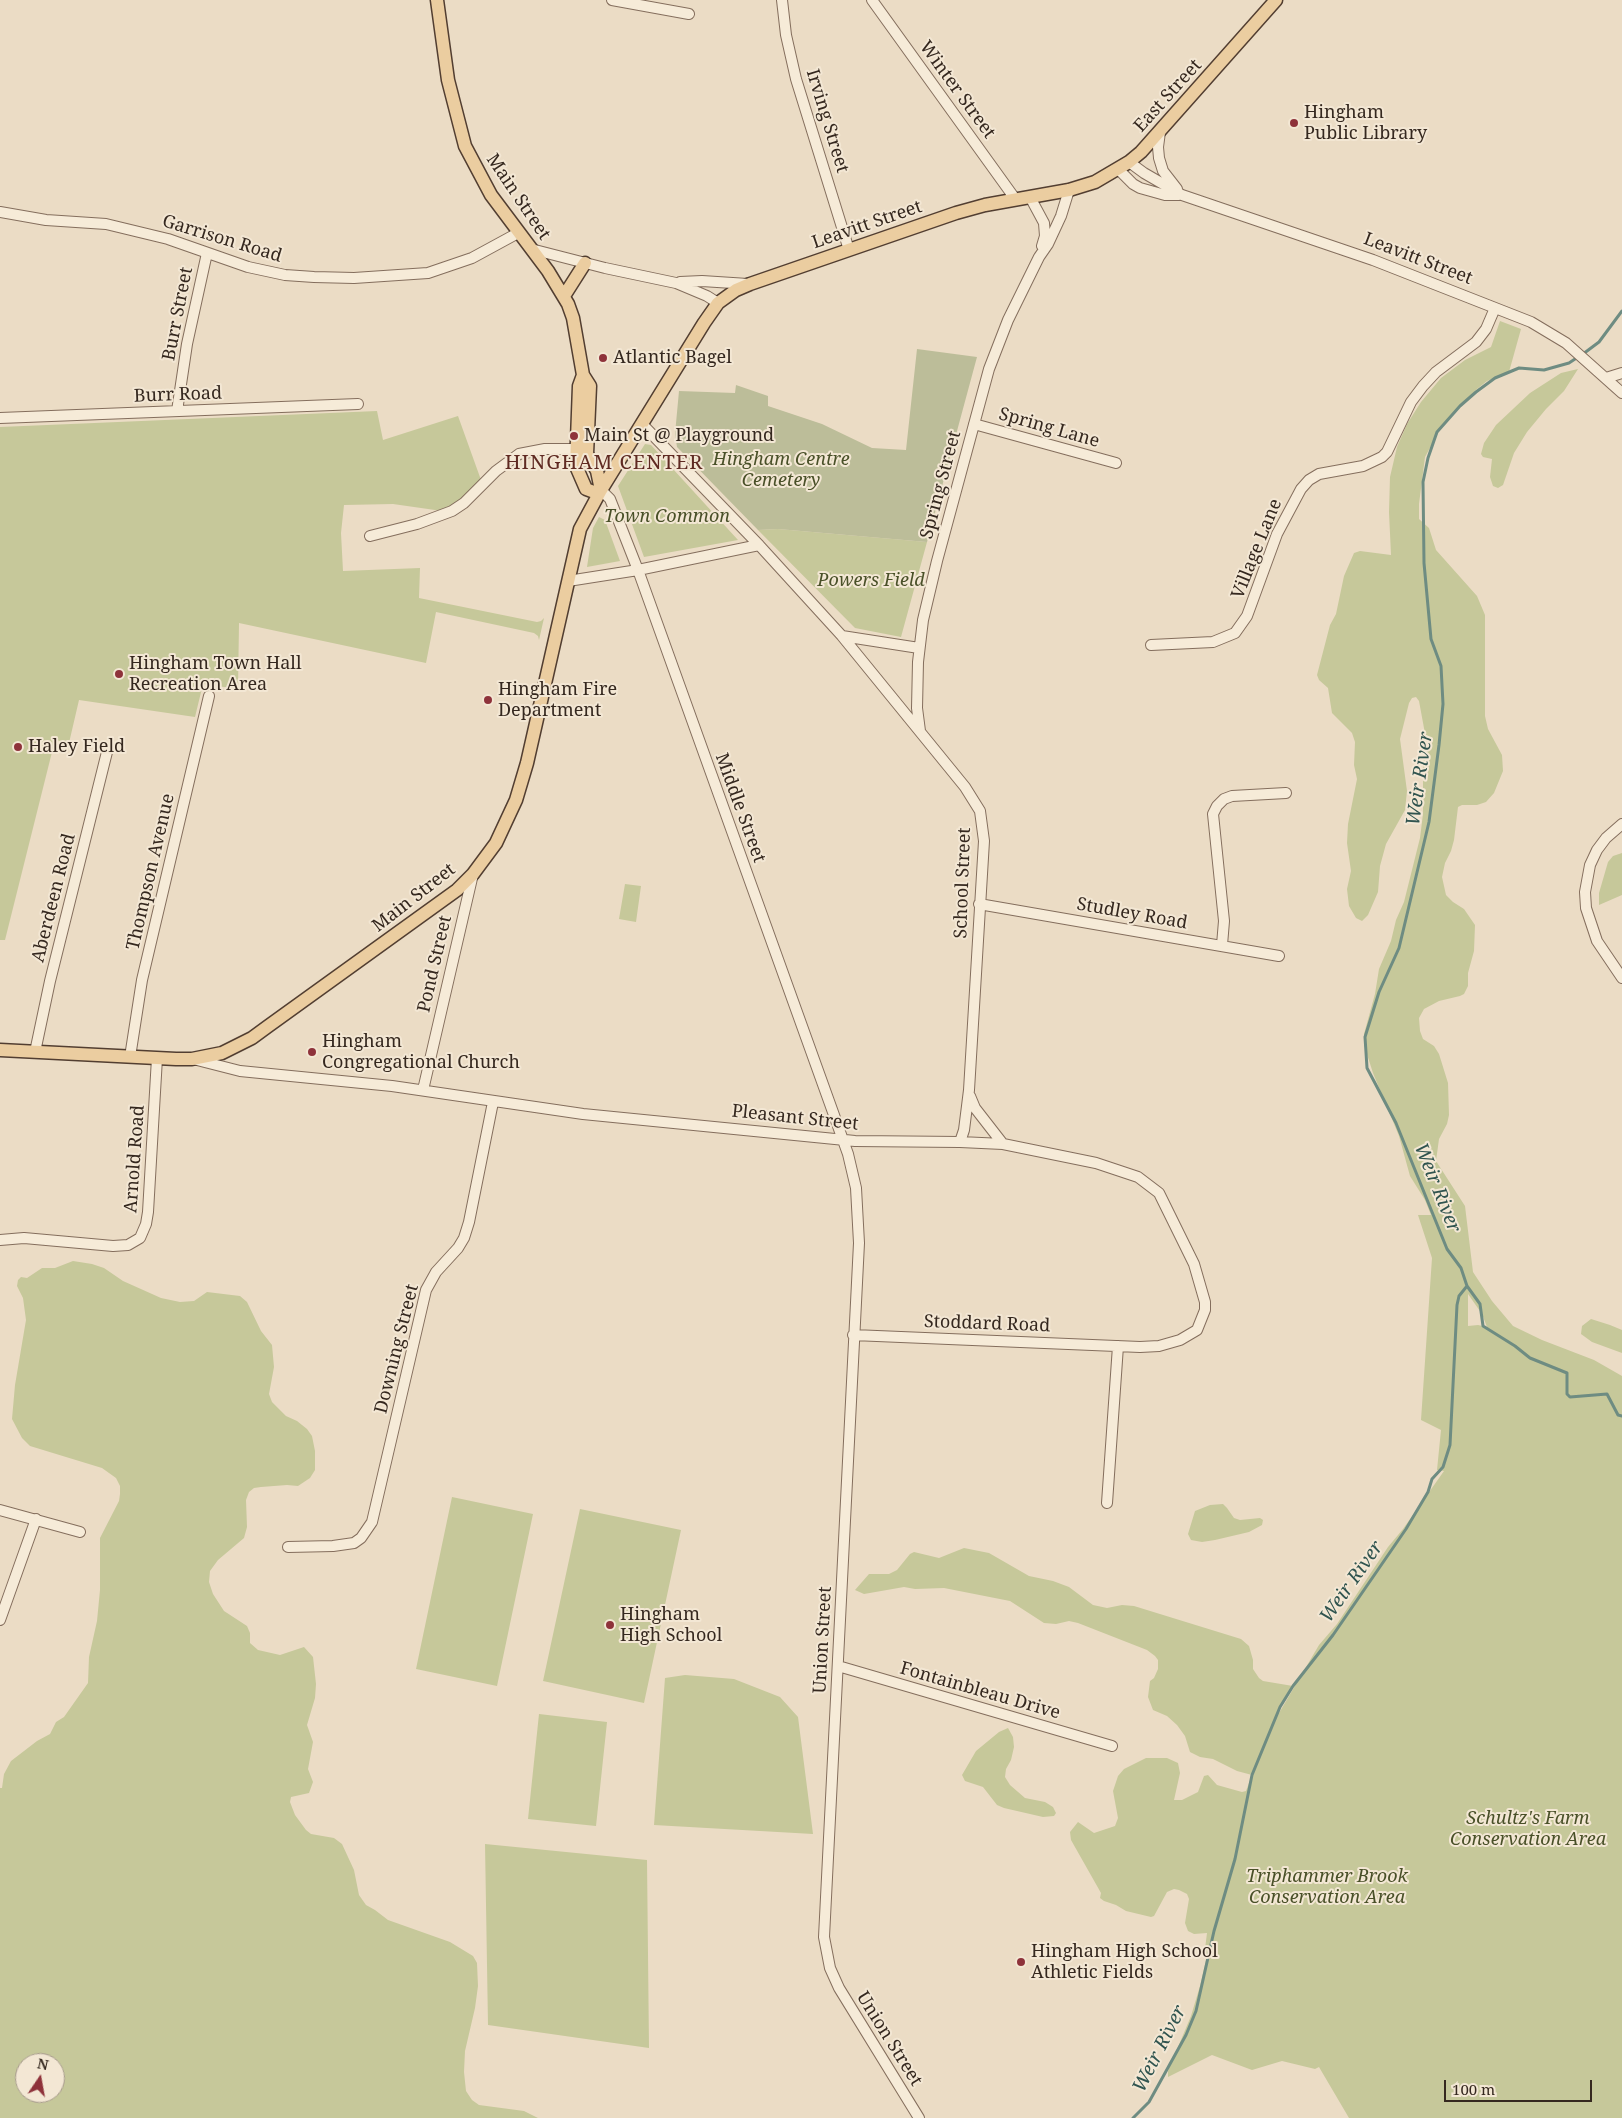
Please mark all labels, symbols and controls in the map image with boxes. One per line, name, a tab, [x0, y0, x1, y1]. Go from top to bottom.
street label: Winter Street	[914, 37, 1000, 143]
street label: East Street	[1130, 55, 1206, 137]
street label: Irving Street	[801, 66, 853, 176]
place label: Hingham Public Library	[1304, 102, 1427, 144]
marker: Hingham Public Library	[1288, 117, 1300, 129]
street label: Main Street	[481, 150, 555, 244]
street label: Leavitt Street	[809, 196, 925, 254]
street label: Garrison Road	[160, 211, 284, 267]
street label: Leavitt Street	[1361, 228, 1475, 290]
street label: Burr Street	[158, 265, 198, 363]
place label: Atlantic Bagel	[613, 347, 732, 369]
marker: Atlantic Bagel	[597, 352, 609, 364]
street label: Burr Road	[134, 383, 222, 407]
street label: Spring Lane	[996, 403, 1102, 453]
place label: Main St @ Playground	[584, 425, 774, 447]
street label: Spring Street	[916, 428, 966, 542]
marker: Main St @ Playground	[568, 430, 580, 442]
park label: Hingham Centre Cemetery	[712, 449, 850, 492]
district label: HINGHAM CENTER	[503, 451, 705, 475]
street label: Village Lane	[1227, 496, 1287, 602]
park label: Town Common	[604, 506, 730, 528]
park label: Powers Field	[817, 570, 925, 592]
place label: Hingham Town Hall Recreation Area	[129, 653, 301, 696]
marker: Hingham Town Hall Recreation Area	[113, 668, 125, 680]
place label: Hingham Fire Department	[498, 679, 617, 722]
marker: Hingham Fire Department	[482, 694, 494, 706]
water label: Weir River	[1402, 731, 1438, 827]
place label: Haley Field	[28, 736, 125, 758]
marker: Haley Field	[12, 741, 24, 753]
street label: Middle Street	[710, 750, 770, 866]
street label: Thompson Avenue	[122, 792, 180, 952]
street label: School Street	[950, 827, 976, 939]
street label: Aberdeen Road	[28, 831, 80, 965]
street label: Main Street	[368, 859, 460, 937]
street label: Studley Road	[1075, 894, 1189, 934]
street label: Pond Street	[413, 913, 457, 1015]
place label: Hingham Congregational Church	[322, 1031, 520, 1074]
marker: Hingham Congregational Church	[306, 1046, 318, 1058]
street label: Pleasant Street	[731, 1101, 859, 1135]
street label: Arnold Road	[120, 1104, 150, 1214]
water label: Weir River	[1409, 1140, 1465, 1236]
street label: Downing Street	[370, 1282, 424, 1416]
street label: Stoddard Road	[923, 1311, 1051, 1337]
water label: Weir River	[1316, 1537, 1388, 1627]
street label: Union Street	[809, 1586, 837, 1694]
place label: Hingham High School	[620, 1604, 722, 1646]
marker: Hingham High School	[604, 1619, 616, 1631]
street label: Fontainbleau Drive	[897, 1658, 1063, 1724]
park label: Schultz's Farm Conservation Area	[1450, 1808, 1606, 1850]
park label: Triphammer Brook Conservation Area	[1246, 1866, 1408, 1908]
place label: Hingham High School Athletic Fields	[1031, 1941, 1218, 1984]
marker: Hingham High School Athletic Fields	[1015, 1956, 1027, 1968]
street label: Union Street	[851, 1988, 927, 2090]
water label: Weir River	[1128, 2002, 1192, 2096]
north arrow	[15, 2053, 65, 2103]
text: N	[36, 2053, 50, 2074]
scale bar	[1447, 2070, 1594, 2102]
text: 100 m	[1452, 2079, 1495, 2099]

